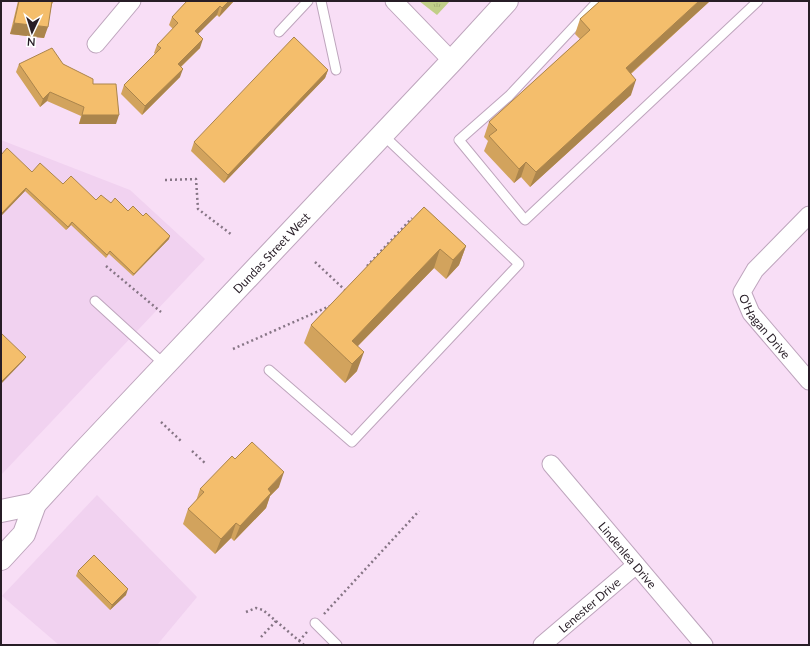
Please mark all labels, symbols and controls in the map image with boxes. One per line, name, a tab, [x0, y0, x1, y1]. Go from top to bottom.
north arrow	[12, 12, 52, 52]
text: N	[27, 36, 36, 49]
street label: Dundas Street West	[230, 208, 313, 296]
street label: O'Hagan Drive	[736, 291, 794, 362]
street label: Lindenlea Drive	[595, 519, 660, 591]
street label: Lenester Drive	[555, 574, 623, 635]

